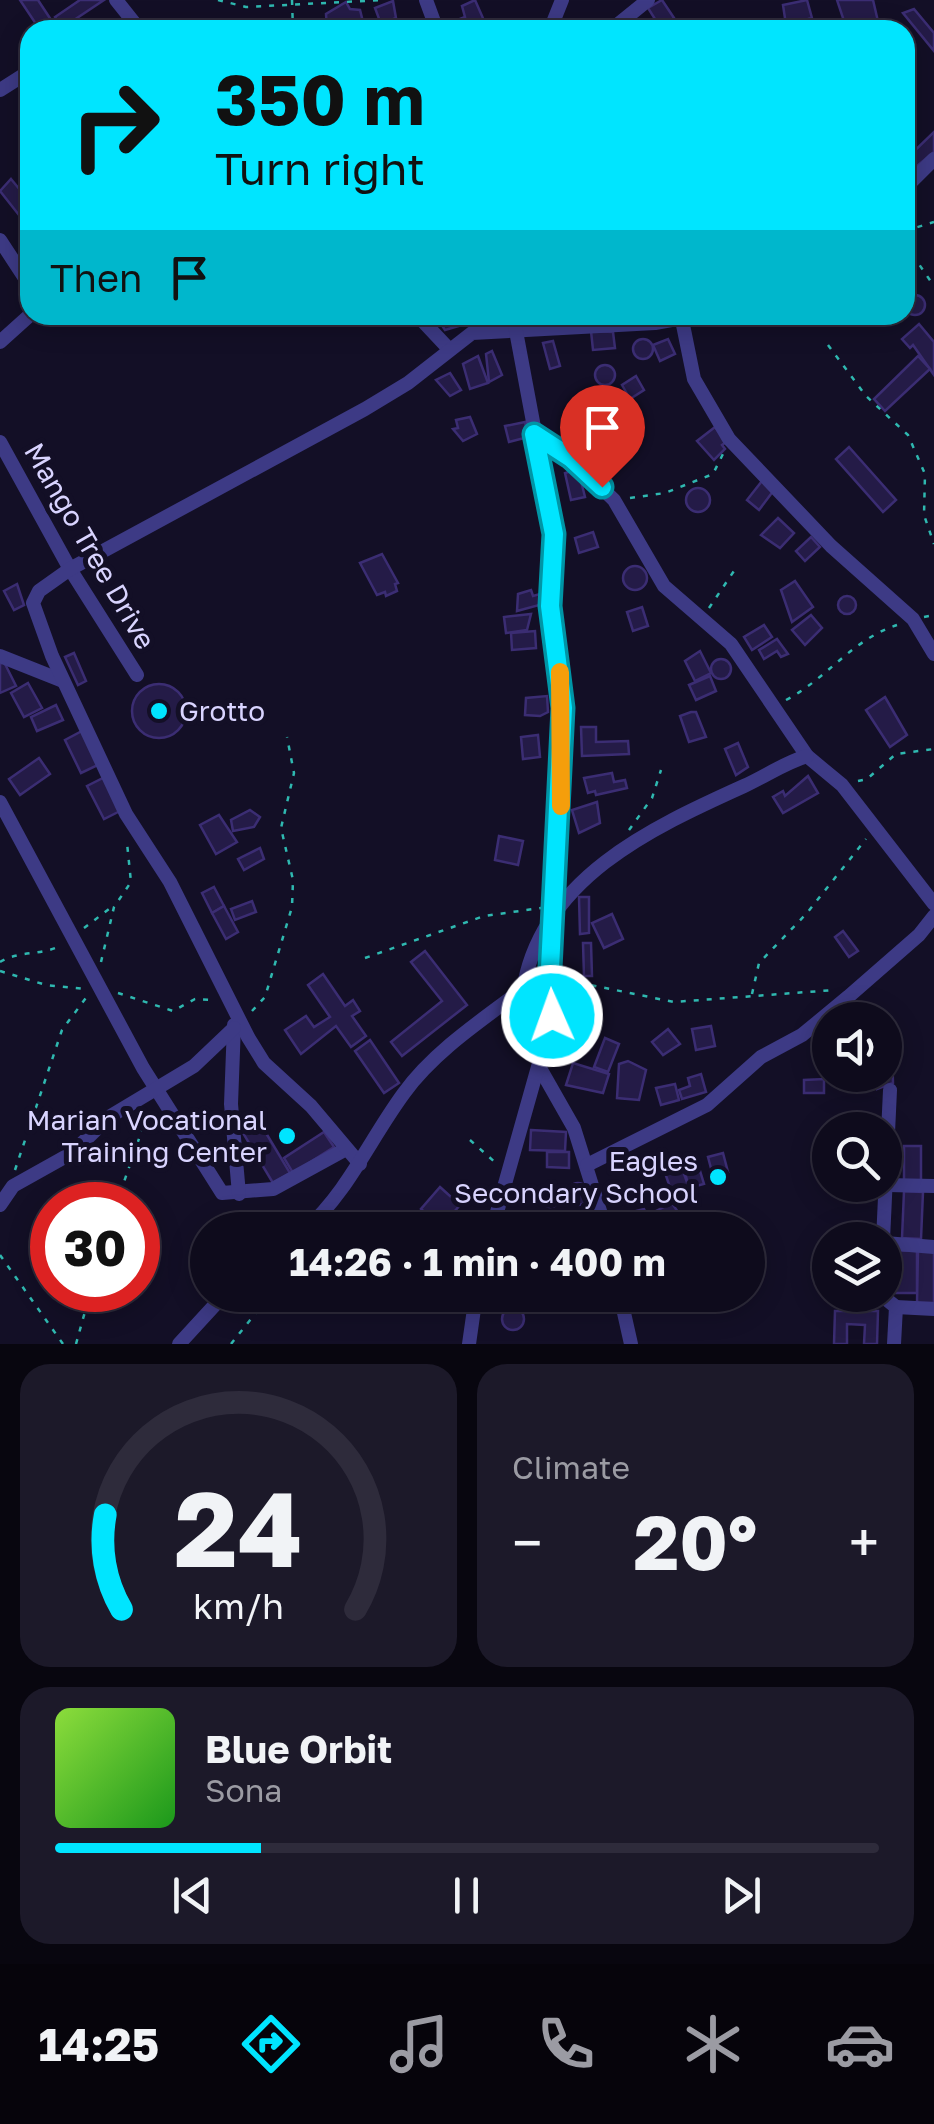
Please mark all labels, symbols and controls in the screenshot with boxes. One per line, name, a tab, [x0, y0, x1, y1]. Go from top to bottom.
text: 350 m	[215, 56, 425, 140]
icon: right	[50, 60, 180, 190]
text: Turn right	[215, 141, 425, 195]
icon: arrive	[162, 250, 217, 305]
text: Then	[50, 255, 142, 300]
pin	[560, 385, 645, 488]
icon: arrive	[575, 400, 630, 455]
street label: Mango Tree Drive	[18, 437, 163, 655]
place label: Grotto	[179, 694, 265, 727]
marker: Grotto	[148, 700, 170, 722]
position arrow	[500, 964, 604, 1068]
map controls	[812, 1002, 902, 1312]
button: sound	[812, 1002, 902, 1092]
place label: Marian Vocational Training Center	[26, 1103, 267, 1168]
button: search	[812, 1112, 902, 1202]
marker: Marian Vocational Training Center	[276, 1125, 298, 1147]
place label: Eagles Secondary School	[454, 1144, 698, 1209]
marker: Eagles Secondary School	[707, 1166, 729, 1188]
speed limit sign: 30	[30, 1182, 160, 1312]
button: layers	[812, 1222, 902, 1312]
text: 14:26 · 1 min · 400 m	[289, 1239, 666, 1284]
text: Climate	[512, 1448, 630, 1486]
text: 24	[174, 1465, 303, 1590]
text: 20°	[634, 1496, 757, 1587]
text: −	[512, 1509, 542, 1575]
text: +	[849, 1509, 879, 1575]
text: km/h	[193, 1584, 284, 1627]
text: Blue Orbit	[205, 1726, 392, 1771]
text: Sona	[205, 1771, 282, 1809]
icon: previous	[165, 1868, 220, 1923]
icon: pause	[439, 1868, 494, 1923]
icon: next	[714, 1868, 769, 1923]
icon: directions	[236, 2009, 306, 2079]
icon: music	[384, 2009, 454, 2079]
icon: phone	[531, 2009, 601, 2079]
icon: climate	[678, 2009, 748, 2079]
icon: car	[825, 2009, 895, 2079]
text: 14:25	[39, 2017, 159, 2071]

